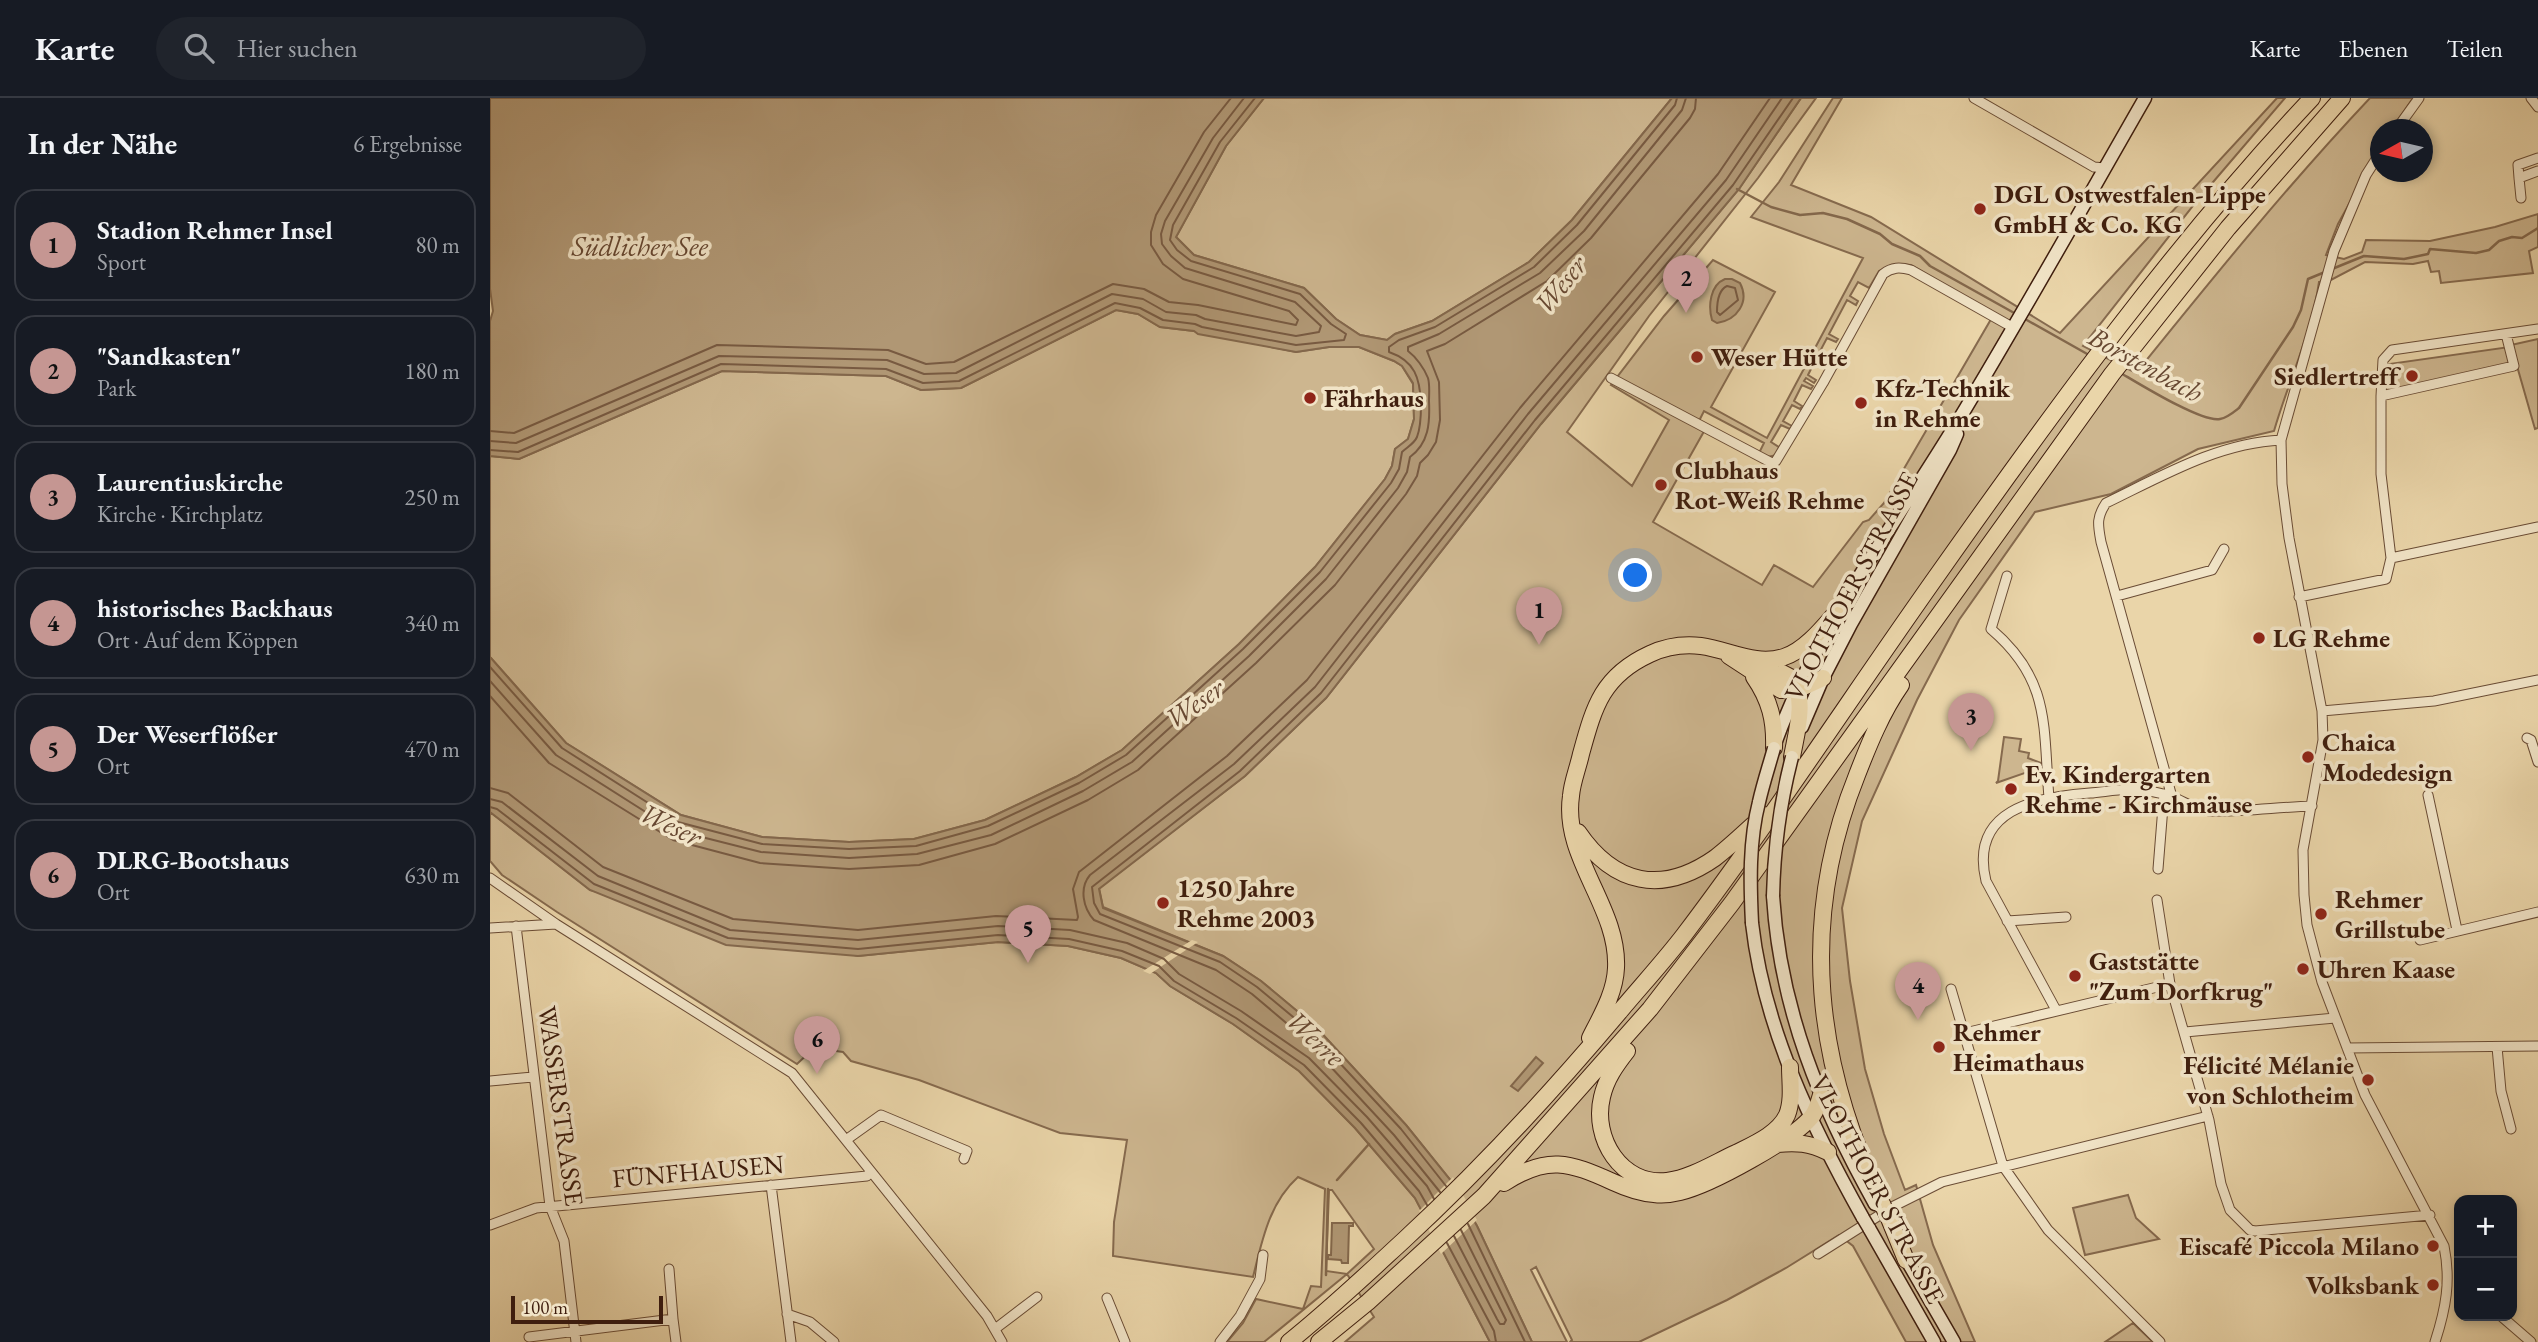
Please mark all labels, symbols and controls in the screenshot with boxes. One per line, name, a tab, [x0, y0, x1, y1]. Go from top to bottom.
search box	[156, 17, 646, 80]
text: Karte	[35, 27, 114, 70]
icon: search	[180, 29, 218, 67]
text: Hier suchen	[236, 31, 358, 65]
text: Karte	[2250, 33, 2300, 64]
text: Ebenen	[2338, 33, 2408, 64]
text: Teilen	[2446, 33, 2503, 64]
north arrow	[2370, 119, 2433, 182]
text: In der Nähe	[28, 124, 177, 163]
text: 6 Ergebnisse	[353, 129, 462, 159]
place label: DGL Ostwestfalen-Lippe GmbH & Co. KG	[1994, 177, 2266, 241]
marker: DGL Ostwestfalen-Lippe GmbH & Co. KG	[1972, 201, 1988, 217]
text: Stadion Rehmer Insel	[97, 213, 333, 247]
water label: Südlicher See	[571, 228, 709, 264]
text: 1	[47, 230, 59, 260]
text: 80 m	[415, 230, 460, 260]
text: Sport	[97, 247, 146, 277]
water label: Weser	[1526, 247, 1595, 320]
pin: 2	[1663, 255, 1709, 313]
water label: Borstenbach	[2082, 317, 2210, 410]
text: "Sandkasten"	[97, 339, 241, 373]
place label: Weser Hütte	[1711, 340, 1848, 374]
marker: Weser Hütte	[1689, 349, 1705, 365]
text: 2	[47, 356, 59, 386]
text: 180 m	[404, 356, 460, 386]
place label: Siedlertreff	[2274, 359, 2402, 393]
marker: Siedlertreff	[2404, 368, 2420, 384]
place label: Kfz-Technik in Rehme	[1875, 371, 2011, 435]
text: Park	[97, 373, 136, 403]
place label: Fährhaus	[1324, 381, 1424, 415]
marker: Fährhaus	[1302, 390, 1318, 406]
marker: Kfz-Technik in Rehme	[1853, 395, 1869, 411]
place label: Clubhaus Rot-Weiß Rehme	[1675, 453, 1864, 517]
text: Laurentiuskirche	[97, 465, 283, 499]
street label: VLOTHOER STRASSE	[1776, 465, 1926, 706]
marker: Clubhaus Rot-Weiß Rehme	[1653, 477, 1669, 493]
text: 3	[47, 482, 59, 512]
text: 250 m	[404, 482, 460, 512]
text: Kirche · Kirchplatz	[97, 499, 262, 529]
your location	[1618, 558, 1652, 592]
pin: 1	[1516, 587, 1562, 645]
text: historisches Backhaus	[97, 591, 333, 625]
text: 4	[47, 608, 59, 638]
text: 340 m	[404, 608, 460, 638]
place label: LG Rehme	[2273, 621, 2390, 655]
text: Ort · Auf dem Köppen	[97, 625, 298, 655]
marker: LG Rehme	[2251, 630, 2267, 646]
water label: Weser	[1157, 669, 1232, 736]
pin: 3	[1948, 693, 1994, 751]
text: Der Weserflößer	[97, 717, 277, 751]
place label: Chaica Modedesign	[2322, 725, 2453, 789]
text: 5	[47, 734, 59, 764]
text: 470 m	[404, 734, 460, 764]
marker: Chaica Modedesign	[2300, 749, 2316, 765]
text: Ort	[97, 751, 129, 781]
place label: Ev. Kindergarten Rehme - Kirchmäuse	[2025, 757, 2253, 821]
marker: Ev. Kindergarten Rehme - Kirchmäuse	[2003, 781, 2019, 797]
water label: Weser	[634, 794, 709, 854]
text: DLRG-Bootshaus	[97, 843, 289, 877]
text: 6	[47, 860, 59, 890]
text: 630 m	[404, 860, 460, 890]
place label: 1250 Jahre Rehme 2003	[1177, 871, 1315, 935]
text: Ort	[97, 877, 129, 907]
place label: Rehmer Grillstube	[2335, 882, 2445, 946]
marker: 1250 Jahre Rehme 2003	[1155, 895, 1171, 911]
pin: 5	[1005, 905, 1051, 963]
marker: Rehmer Grillstube	[2313, 906, 2329, 922]
place label: Gaststätte "Zum Dorfkrug"	[2089, 944, 2273, 1008]
place label: Uhren Kaase	[2317, 952, 2455, 986]
marker: Uhren Kaase	[2295, 961, 2311, 977]
pin: 4	[1895, 962, 1941, 1020]
marker: Gaststätte "Zum Dorfkrug"	[2067, 968, 2083, 984]
water label: Werre	[1279, 1002, 1353, 1074]
street label: WASSERSTRASSE	[530, 1004, 592, 1209]
place label: Rehmer Heimathaus	[1953, 1015, 2084, 1079]
pin: 6	[794, 1016, 840, 1074]
marker: Rehmer Heimathaus	[1931, 1039, 1947, 1055]
place label: Félicité Mélanie von Schlotheim	[2183, 1048, 2354, 1112]
street label: VLOTHOER STRASSE	[1803, 1069, 1953, 1310]
marker: Félicité Mélanie von Schlotheim	[2360, 1072, 2376, 1088]
street label: FÜNFHAUSEN	[611, 1147, 786, 1195]
map controls	[2454, 1195, 2517, 1321]
button: +	[2454, 1195, 2517, 1258]
place label: Eiscafé Piccola Milano	[2179, 1229, 2419, 1263]
marker: Eiscafé Piccola Milano	[2425, 1238, 2441, 1254]
button: −	[2454, 1258, 2517, 1321]
place label: Volksbank	[2306, 1268, 2420, 1302]
marker: Volksbank	[2425, 1277, 2441, 1293]
scale bar	[511, 1293, 663, 1325]
text: 100 m	[522, 1295, 568, 1320]

